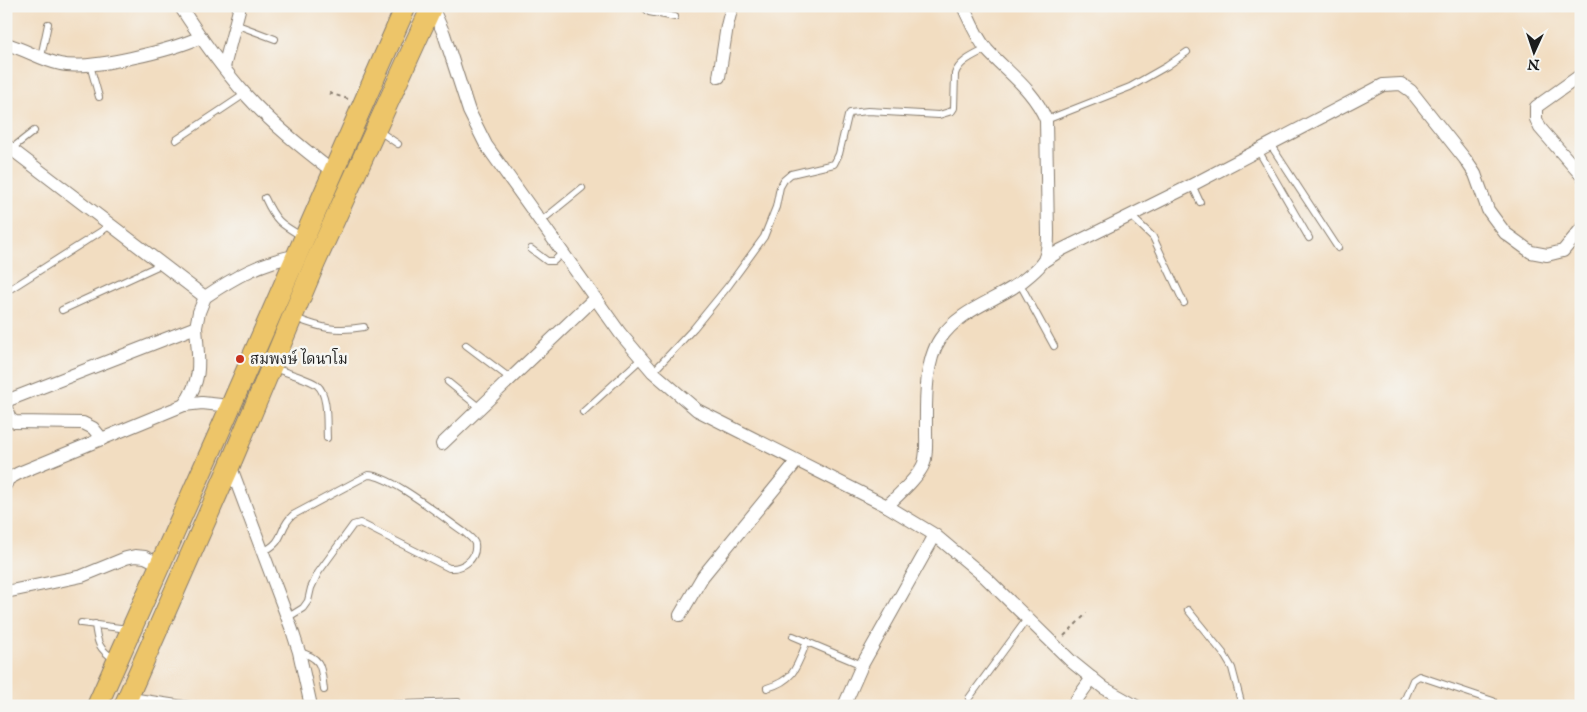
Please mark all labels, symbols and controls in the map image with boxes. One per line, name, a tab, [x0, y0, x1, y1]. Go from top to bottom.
north arrow	[1510, 28, 1560, 78]
text: N	[1527, 55, 1541, 73]
place label: สมพงษ์ ไดนาโม	[250, 348, 348, 369]
marker: สมพงษ์ ไดนาโม	[234, 353, 246, 365]

